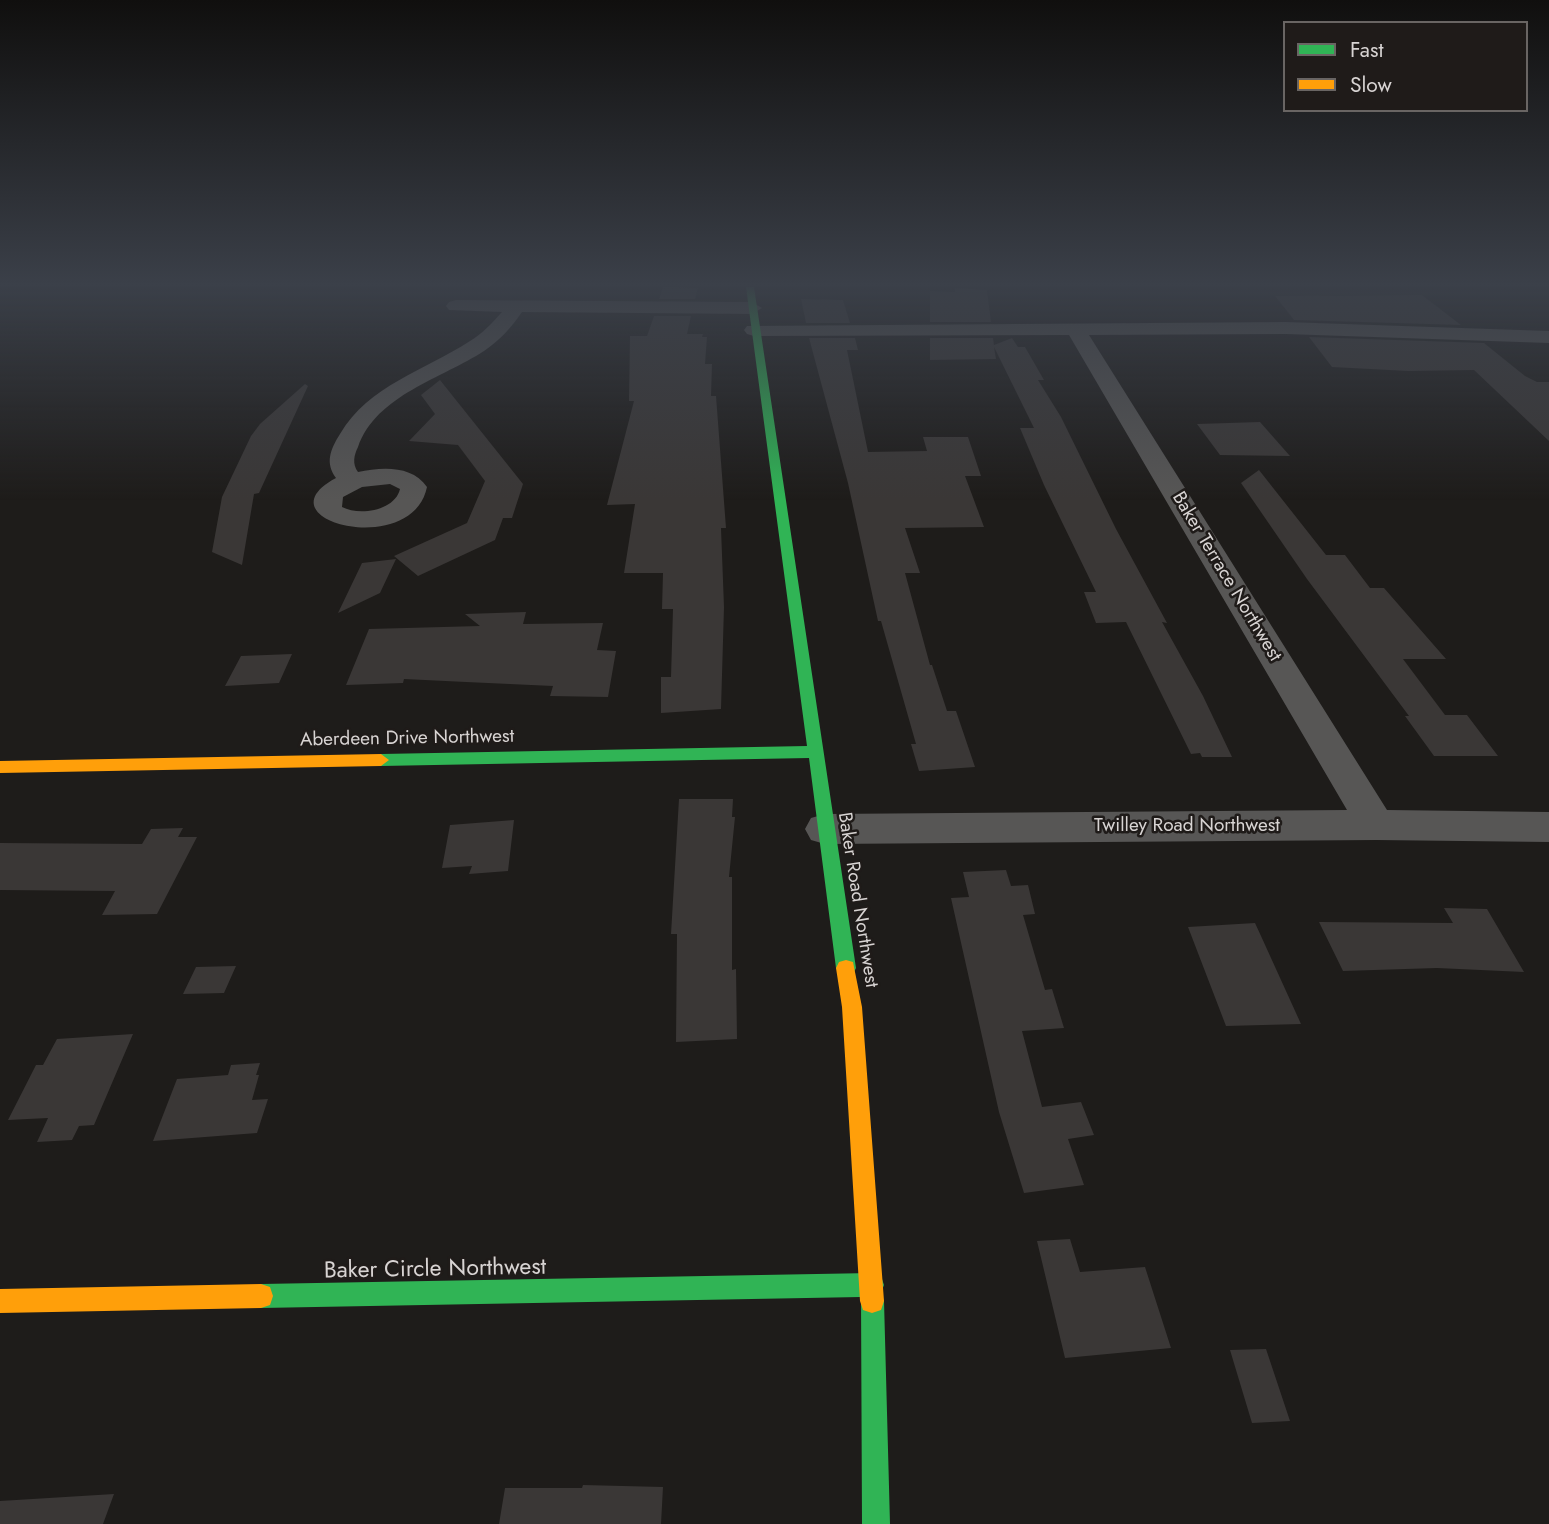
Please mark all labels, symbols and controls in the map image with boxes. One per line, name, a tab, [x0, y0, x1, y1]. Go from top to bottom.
legend	[1283, 21, 1528, 112]
text: Fast	[1350, 35, 1383, 65]
text: Slow	[1350, 70, 1392, 100]
street label: Baker Terrace Northwest	[1166, 488, 1286, 666]
street label: Aberdeen Drive Northwest	[300, 726, 514, 752]
street label: Baker Road Northwest	[832, 811, 882, 989]
street label: Twilley Road Northwest	[1094, 815, 1280, 837]
street label: Baker Circle Northwest	[324, 1254, 546, 1286]

